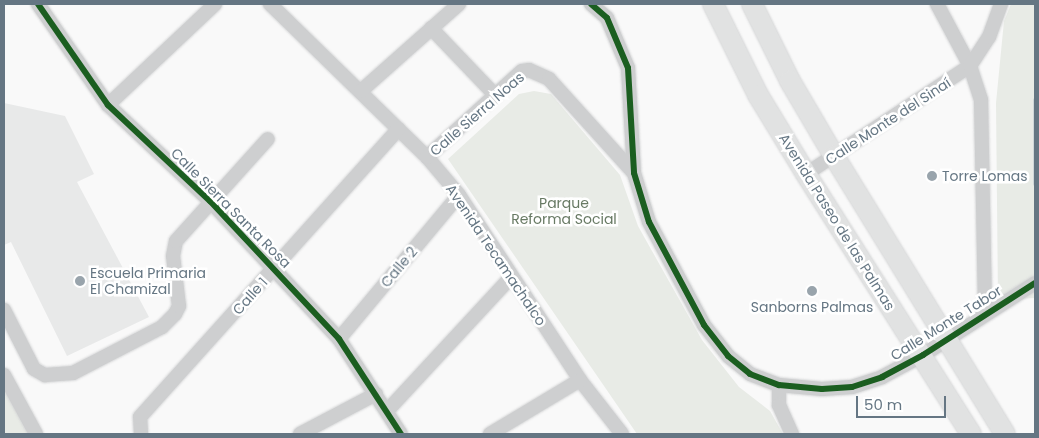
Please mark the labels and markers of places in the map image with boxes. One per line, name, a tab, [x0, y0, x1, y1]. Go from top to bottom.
place label: Torre Lomas	[942, 168, 1028, 184]
marker: Torre Lomas	[926, 170, 938, 182]
place label: Escuela Primaria El Chamizal	[90, 265, 206, 298]
marker: Escuela Primaria El Chamizal	[74, 275, 86, 287]
marker: Sanborns Palmas	[806, 285, 818, 297]
place label: Sanborns Palmas	[751, 299, 873, 315]

